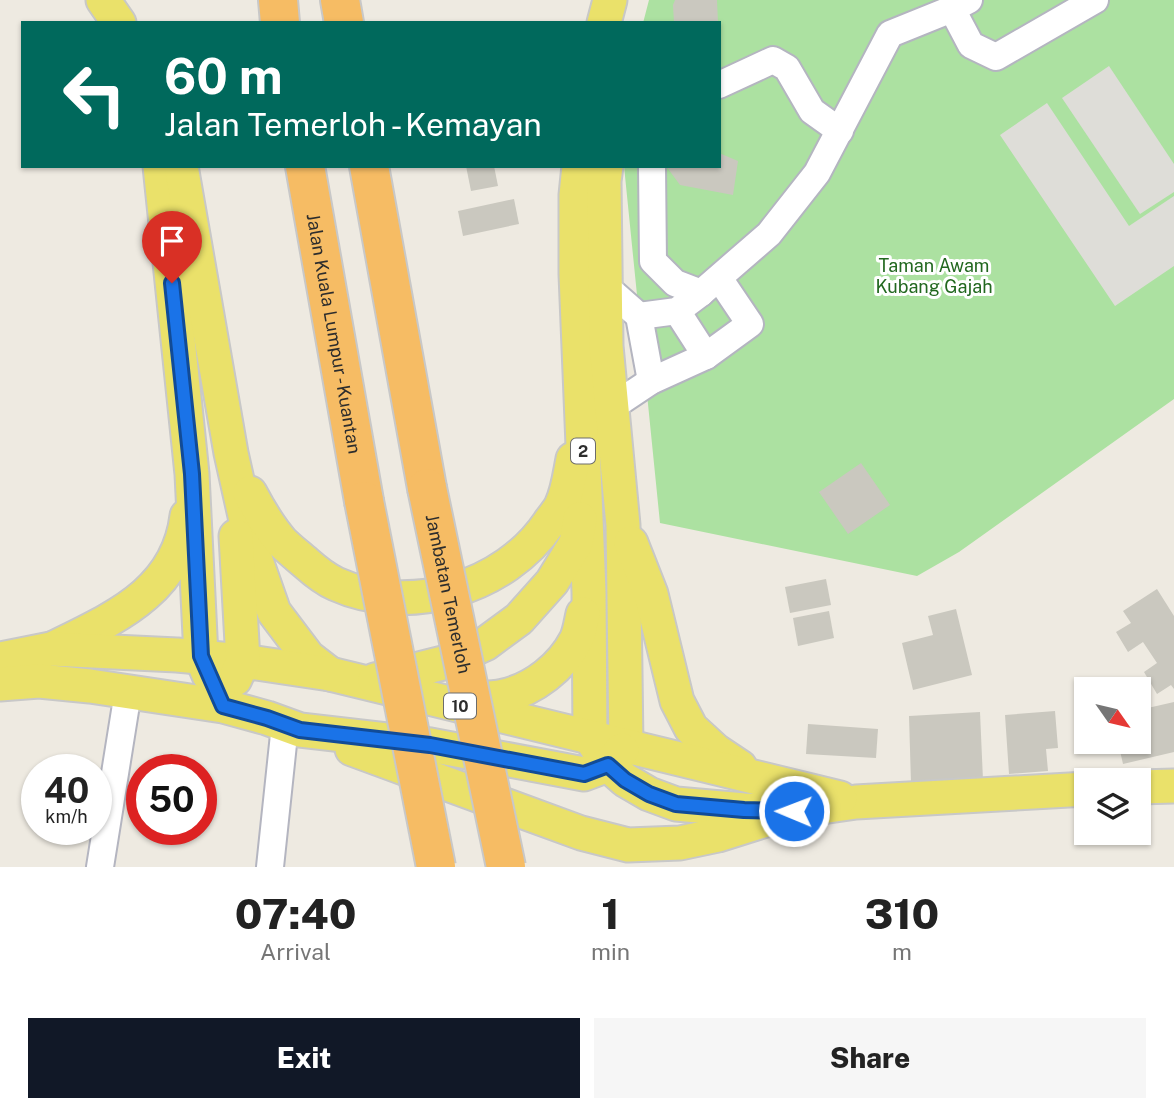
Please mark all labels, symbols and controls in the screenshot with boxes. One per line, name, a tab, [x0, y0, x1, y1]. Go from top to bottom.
text: 60 m	[164, 47, 283, 105]
icon: left	[49, 49, 140, 140]
text: Jalan Temerloh - Kemayan	[164, 106, 542, 143]
pin	[142, 211, 202, 283]
street label: Jalan Kuala Lumpur - Kuantan	[303, 211, 366, 455]
icon: arrive	[153, 222, 191, 260]
park label: Taman Awam Kubang Gajah	[875, 255, 993, 297]
road number: 2	[571, 438, 595, 464]
street label: Jambatan Temerloh	[422, 512, 476, 675]
north arrow	[1074, 677, 1152, 754]
map controls	[1074, 677, 1151, 845]
road number: 10	[444, 694, 476, 719]
speed limit sign: 50	[126, 754, 217, 845]
button: layers	[1074, 768, 1151, 845]
text: 40	[44, 770, 89, 811]
position arrow	[757, 774, 831, 848]
text: km/h	[45, 806, 88, 827]
text: 07:40	[235, 889, 356, 938]
text: 1	[601, 889, 620, 938]
text: 310	[865, 889, 939, 938]
text: Arrival	[260, 938, 331, 965]
text: min	[591, 938, 630, 965]
text: m	[892, 938, 912, 965]
button: Exit	[28, 1018, 580, 1098]
button: Share	[594, 1018, 1146, 1098]

